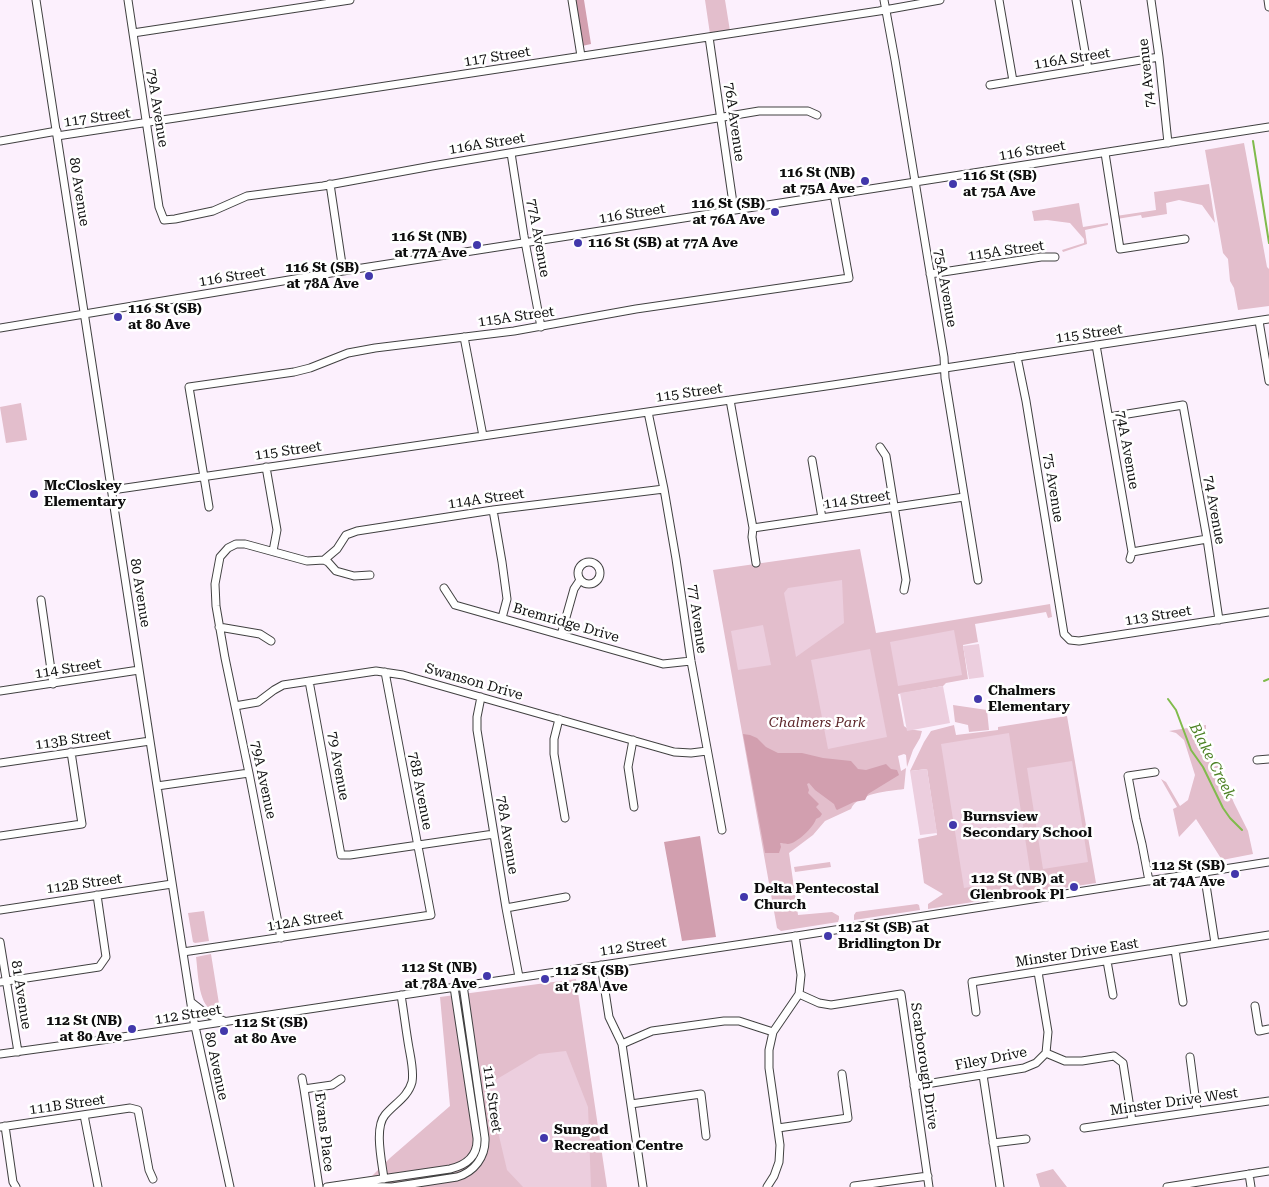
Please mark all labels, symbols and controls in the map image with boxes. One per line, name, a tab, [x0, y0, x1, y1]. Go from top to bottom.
street label: 74 Avenue	[1135, 38, 1159, 108]
street label: 117 Street	[462, 43, 532, 71]
street label: 116A Street	[1033, 45, 1111, 73]
street label: 79A Avenue	[143, 68, 171, 148]
street label: 76A Avenue	[720, 82, 748, 162]
street label: 117 Street	[63, 105, 131, 131]
street label: 116A Street	[448, 130, 526, 158]
street label: 116 Street	[997, 137, 1067, 165]
street label: 80 Avenue	[65, 156, 93, 228]
place label: 116 St (NB) at 75A Ave	[779, 165, 855, 198]
place label: 116 St (SB) at 75A Ave	[963, 168, 1037, 200]
marker: 116 St (NB) at 75A Ave	[859, 175, 871, 187]
marker: 116 St (SB) at 75A Ave	[947, 178, 959, 190]
place label: 116 St (SB) at 76A Ave	[691, 196, 765, 228]
street label: 77A Avenue	[523, 198, 553, 278]
street label: 116 Street	[597, 200, 667, 228]
marker: 116 St (SB) at 76A Ave	[769, 206, 781, 218]
place label: 116 St (NB) at 77A Ave	[391, 229, 467, 262]
place label: 116 St (SB) at 77A Ave	[588, 235, 738, 251]
marker: 116 St (SB) at 77A Ave	[572, 237, 584, 249]
street label: 115A Street	[967, 237, 1045, 265]
marker: 116 St (NB) at 77A Ave	[471, 239, 483, 251]
street label: 75A Avenue	[930, 248, 960, 328]
place label: 116 St (SB) at 78A Ave	[285, 260, 359, 292]
street label: 116 Street	[197, 263, 267, 291]
marker: 116 St (SB) at 78A Ave	[363, 270, 375, 282]
place label: 116 St (SB) at 80 Ave	[128, 301, 202, 334]
street label: 115A Street	[477, 303, 555, 331]
marker: 116 St (SB) at 80 Ave	[112, 311, 124, 323]
street label: 115 Street	[1055, 321, 1123, 347]
street label: 115 Street	[655, 380, 723, 406]
street label: 74A Avenue	[1112, 410, 1142, 490]
street label: 115 Street	[254, 438, 322, 464]
street label: 75 Avenue	[1039, 452, 1067, 524]
street label: 74 Avenue	[1200, 474, 1228, 546]
place label: McCloskey Elementary	[44, 478, 126, 511]
street label: 114A Street	[447, 485, 525, 513]
street label: 114 Street	[823, 487, 891, 513]
marker: McCloskey Elementary	[28, 488, 40, 500]
street label: 80 Avenue	[126, 557, 154, 629]
street label: 77 Avenue	[684, 583, 710, 655]
street label: Bremridge Drive	[511, 600, 621, 646]
street label: 113 Street	[1123, 602, 1193, 630]
street label: 114 Street	[33, 655, 103, 683]
street label: Swanson Drive	[423, 660, 525, 704]
place label: Chalmers Elementary	[988, 683, 1070, 716]
marker: Chalmers Elementary	[972, 693, 984, 705]
park label: Chalmers Park	[769, 715, 865, 731]
water label: Blake Creek	[1185, 720, 1239, 802]
street label: 113B Street	[34, 726, 112, 754]
street label: 79 Avenue	[324, 730, 352, 802]
street label: 79A Avenue	[247, 740, 279, 820]
street label: 78B Avenue	[404, 751, 436, 831]
street label: 78A Avenue	[493, 795, 521, 875]
place label: Burnsview Secondary School	[963, 809, 1092, 842]
marker: Burnsview Secondary School	[947, 819, 959, 831]
place label: 112 St (SB) at 74A Ave	[1151, 858, 1225, 890]
marker: 112 St (SB) at 74A Ave	[1229, 868, 1241, 880]
street label: 112B Street	[45, 870, 123, 898]
place label: 112 St (NB) at Glenbrook Pl	[970, 871, 1064, 904]
place label: Delta Pentecostal Church	[754, 881, 879, 914]
marker: 112 St (NB) at Glenbrook Pl	[1068, 881, 1080, 893]
marker: Delta Pentecostal Church	[738, 891, 750, 903]
street label: 112A Street	[266, 907, 344, 935]
place label: 112 St (SB) at Bridlington Dr	[838, 920, 941, 952]
marker: 112 St (SB) at Bridlington Dr	[822, 930, 834, 942]
street label: 112 Street	[599, 934, 667, 960]
street label: Minster Drive East	[1014, 935, 1140, 971]
street label: 81 Avenue	[7, 959, 35, 1031]
place label: 112 St (NB) at 78A Ave	[401, 960, 477, 992]
place label: 112 St (SB) at 78A Ave	[555, 963, 629, 996]
marker: 112 St (NB) at 78A Ave	[481, 970, 493, 982]
marker: 112 St (SB) at 78A Ave	[539, 973, 551, 985]
street label: 112 Street	[153, 1001, 223, 1029]
street label: Scarborough Drive	[907, 1002, 941, 1130]
place label: 112 St (NB) at 80 Ave	[46, 1013, 122, 1046]
place label: 112 St (SB) at 80 Ave	[234, 1015, 308, 1048]
marker: 112 St (NB) at 80 Ave	[126, 1023, 138, 1035]
marker: 112 St (SB) at 80 Ave	[218, 1025, 230, 1037]
street label: 80 Avenue	[201, 1030, 231, 1102]
street label: Filey Drive	[954, 1044, 1028, 1074]
street label: 111 Street	[479, 1065, 505, 1133]
street label: Minster Drive West	[1109, 1085, 1239, 1119]
street label: 111B Street	[28, 1091, 106, 1119]
street label: Evans Place	[311, 1091, 337, 1173]
place label: Sungod Recreation Centre	[554, 1122, 683, 1154]
marker: Sungod Recreation Centre	[538, 1132, 550, 1144]

